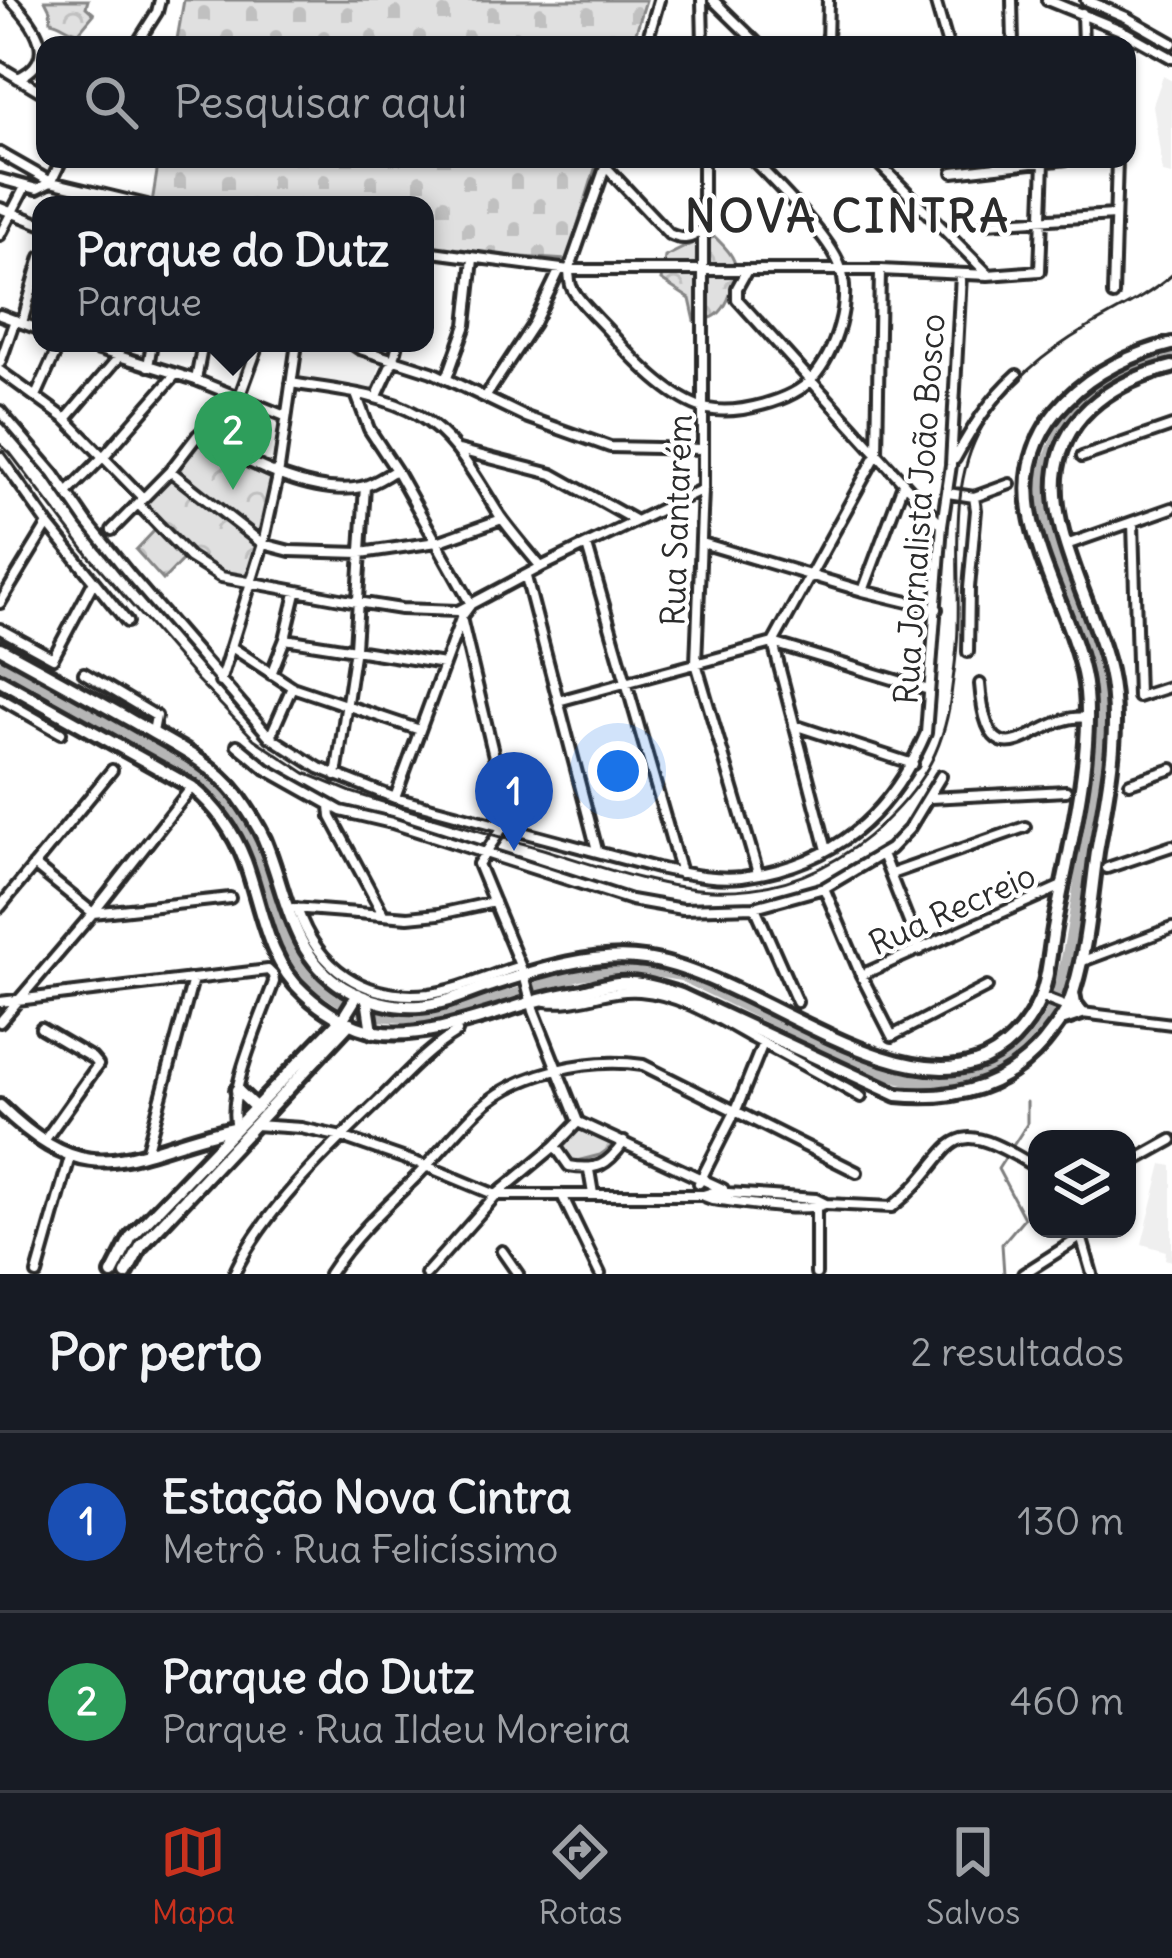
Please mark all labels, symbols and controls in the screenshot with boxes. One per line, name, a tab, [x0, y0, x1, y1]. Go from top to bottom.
search box	[36, 36, 1136, 168]
icon: search	[78, 69, 144, 135]
text: Pesquisar aqui	[174, 74, 467, 130]
district label: NOVA CINTRA	[685, 188, 1011, 244]
popup	[32, 196, 434, 352]
text: Parque do Dutz	[77, 222, 389, 278]
text: Parque	[77, 278, 202, 327]
street label: Rua Jornalista João Bosco	[884, 312, 954, 706]
pin: 2	[194, 391, 272, 490]
street label: Rua Santarém	[651, 413, 701, 627]
your location	[588, 741, 648, 801]
pin: 1	[475, 752, 553, 851]
street label: Rua Recreio	[862, 854, 1042, 964]
map controls	[1028, 1130, 1136, 1238]
button: layers	[1028, 1130, 1136, 1238]
text: Por perto	[48, 1320, 262, 1384]
text: 2 resultados	[910, 1328, 1124, 1377]
text: Estação Nova Cintra	[162, 1469, 572, 1525]
text: 1	[79, 1497, 95, 1546]
text: 130 m	[1017, 1497, 1124, 1546]
text: Metrô · Rua Felicíssimo	[162, 1525, 558, 1574]
text: Parque do Dutz	[162, 1649, 475, 1705]
text: 2	[76, 1677, 98, 1726]
text: 460 m	[1010, 1677, 1124, 1726]
text: Parque · Rua Ildeu Moreira	[162, 1705, 630, 1754]
tab: Mapa	[152, 1819, 235, 1933]
tab: Rotas	[538, 1819, 622, 1933]
tab: Salvos	[926, 1819, 1020, 1933]

